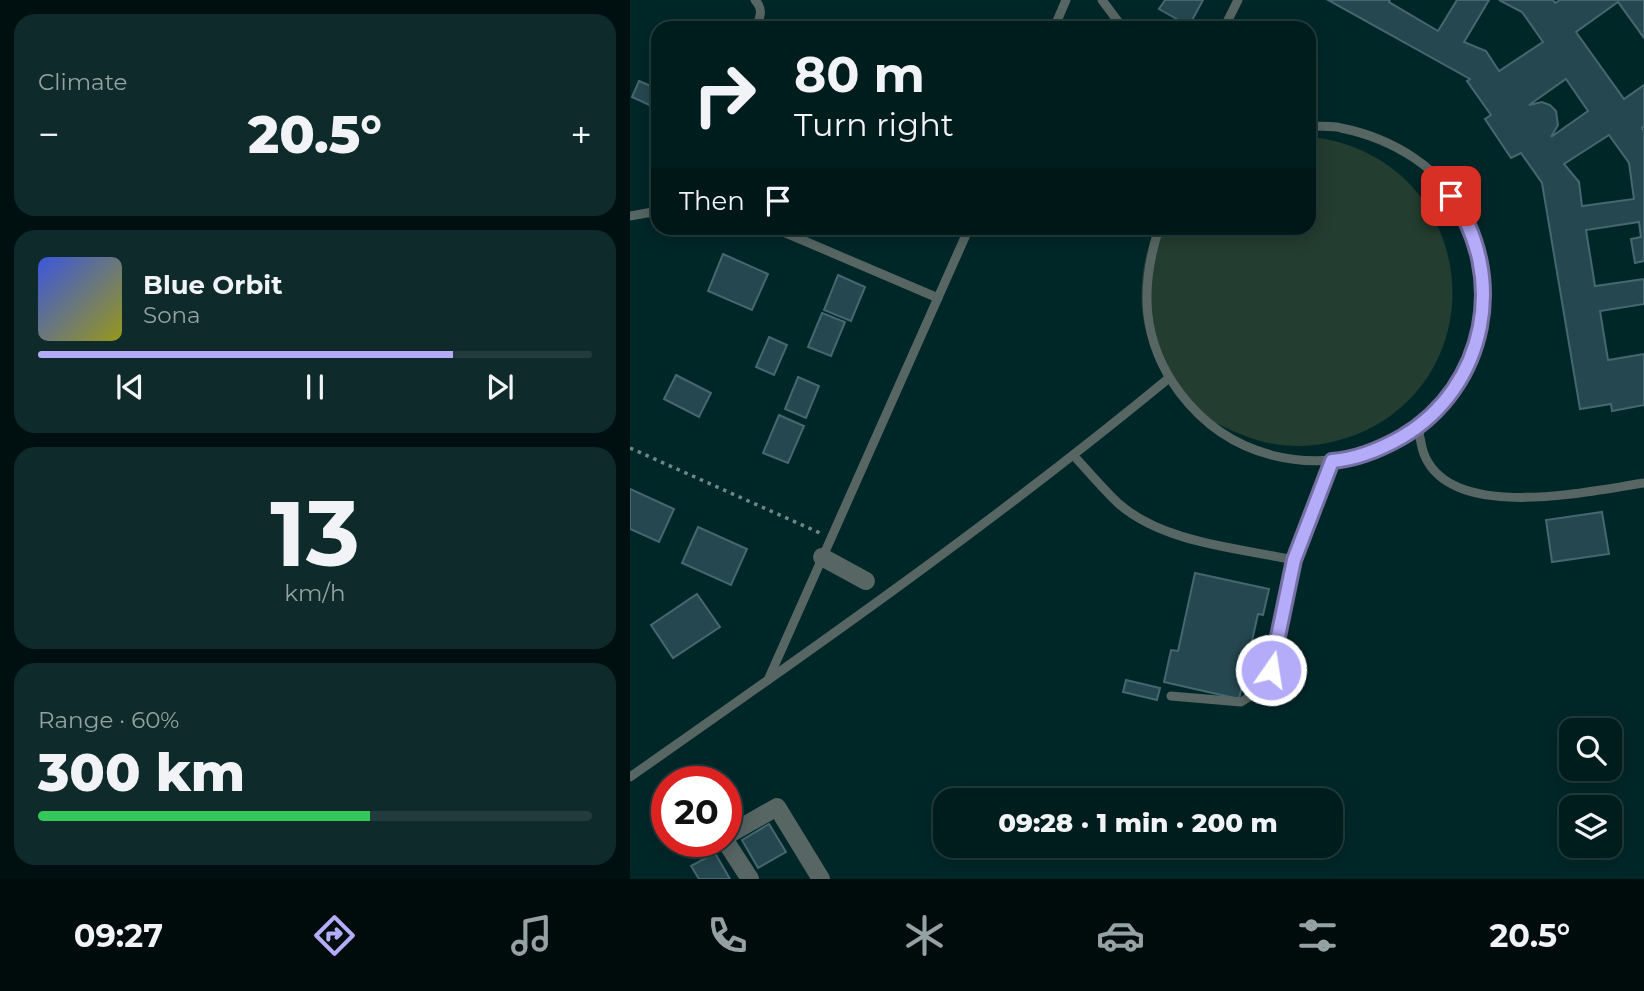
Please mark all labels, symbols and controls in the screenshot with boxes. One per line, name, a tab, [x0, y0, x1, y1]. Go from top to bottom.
text: 80 m	[794, 45, 925, 104]
icon: right	[679, 49, 770, 140]
text: Climate	[38, 68, 127, 96]
text: 20.5°	[248, 103, 382, 166]
text: Turn right	[794, 105, 954, 144]
text: −	[38, 111, 60, 158]
text: +	[570, 111, 592, 158]
pin	[1421, 166, 1481, 226]
icon: arrive	[1432, 177, 1470, 215]
icon: arrive	[759, 182, 797, 220]
text: Then	[679, 185, 745, 217]
text: Blue Orbit	[143, 269, 282, 301]
text: Sona	[143, 301, 201, 329]
icon: previous	[111, 368, 149, 406]
icon: pause	[296, 368, 334, 406]
icon: next	[481, 368, 519, 406]
text: 13	[270, 478, 360, 589]
text: km/h	[284, 579, 346, 607]
position arrow	[1234, 633, 1308, 707]
text: Range · 60%	[38, 706, 179, 734]
map controls	[1559, 718, 1622, 858]
button: search	[1559, 718, 1622, 781]
text: 300 km	[38, 741, 245, 804]
speed limit sign: 20	[651, 766, 742, 857]
button: layers	[1559, 795, 1622, 858]
text: 09:28 · 1 min · 200 m	[998, 807, 1278, 839]
icon: directions	[310, 911, 359, 960]
icon: music	[507, 911, 556, 960]
icon: phone	[703, 911, 752, 960]
icon: climate	[900, 911, 949, 960]
icon: car	[1096, 911, 1145, 960]
icon: filters	[1293, 911, 1342, 960]
text: 09:27	[74, 916, 163, 955]
text: 20.5°	[1489, 916, 1570, 955]

